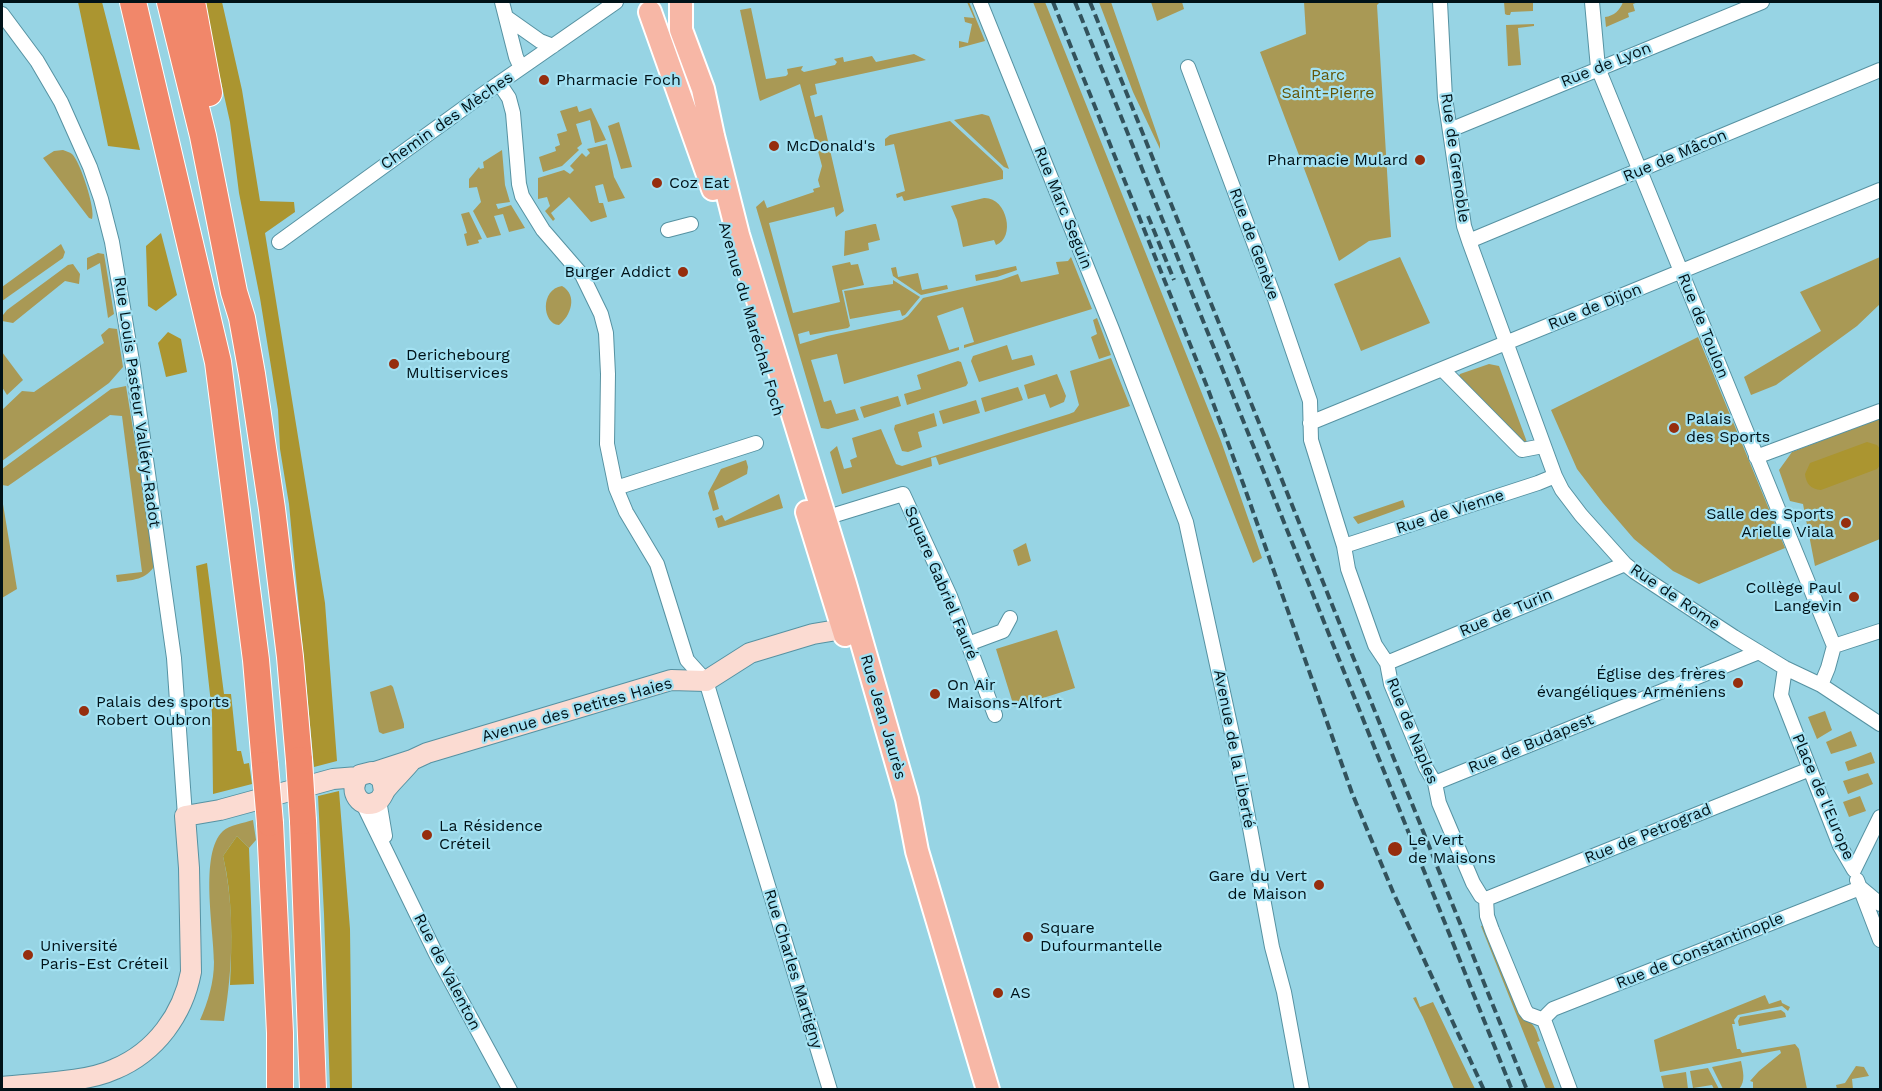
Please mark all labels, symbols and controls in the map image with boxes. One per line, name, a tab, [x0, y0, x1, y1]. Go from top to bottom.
street label: Rue de Lyon	[1558, 38, 1654, 92]
park label: Parc Saint-Pierre	[1281, 65, 1375, 103]
street label: Chemin des Mèches	[377, 68, 517, 174]
place label: Pharmacie Foch	[556, 70, 681, 90]
marker: Pharmacie Foch	[537, 73, 551, 87]
street label: Rue de Grenoble	[1436, 92, 1474, 224]
street label: Rue de Mâcon	[1620, 126, 1730, 186]
place label: McDonald's	[786, 136, 875, 156]
marker: McDonald's	[767, 139, 781, 153]
street label: Rue Marc Seguin	[1030, 144, 1096, 272]
place label: Pharmacie Mulard	[1267, 150, 1408, 170]
marker: Pharmacie Mulard	[1413, 153, 1427, 167]
place label: Coz Eat	[669, 173, 729, 193]
marker: Coz Eat	[650, 176, 664, 190]
street label: Rue de Genève	[1225, 186, 1283, 302]
street label: Avenue du Maréchal Foch	[714, 220, 788, 418]
place label: Burger Addict	[564, 262, 671, 282]
marker: Burger Addict	[676, 265, 690, 279]
street label: Rue de Toulon	[1673, 271, 1733, 381]
street label: Rue Louis Pasteur Valléry-Radot	[110, 275, 164, 529]
street label: Rue de Dijon	[1545, 280, 1645, 334]
place label: Derichebourg Multiservices	[406, 345, 510, 383]
marker: Derichebourg Multiservices	[387, 357, 401, 371]
place label: Palais des Sports	[1686, 409, 1770, 447]
marker: Palais des Sports	[1667, 421, 1681, 435]
street label: Rue de Vienne	[1393, 485, 1507, 539]
street label: Square Gabriel Fauré	[900, 503, 982, 663]
place label: Salle des Sports Arielle Viala	[1706, 504, 1834, 542]
marker: Salle des Sports Arielle Viala	[1839, 516, 1853, 530]
street label: Rue de Rome	[1626, 560, 1724, 634]
place label: Collège Paul Langevin	[1746, 578, 1842, 616]
street label: Rue de Turin	[1457, 585, 1555, 641]
marker: Collège Paul Langevin	[1847, 590, 1861, 604]
street label: Rue Jean Jaurès	[856, 652, 910, 782]
place label: Église des frères évangéliques Arméniens	[1537, 664, 1726, 702]
street label: Avenue de la Liberté	[1209, 668, 1259, 830]
street label: Avenue des Petites Haies	[480, 674, 674, 746]
place label: On Air Maisons-Alfort	[947, 675, 1062, 713]
street label: Rue de Naples	[1382, 675, 1442, 787]
marker: Église des frères évangéliques Arméniens	[1731, 676, 1745, 690]
marker: On Air Maisons-Alfort	[928, 687, 942, 701]
place label: Palais des sports Robert Oubron	[96, 692, 229, 730]
marker: Palais des sports Robert Oubron	[77, 704, 91, 718]
street label: Rue de Budapest	[1465, 710, 1597, 778]
street label: Place de l'Europe	[1788, 731, 1858, 863]
street label: Rue de Petrograd	[1582, 800, 1714, 868]
place label: La Résidence Créteil	[439, 816, 543, 854]
marker: La Résidence Créteil	[420, 828, 434, 842]
place label: Le Vert de Maisons	[1408, 830, 1496, 868]
marker: Le Vert de Maisons	[1386, 840, 1404, 858]
place label: Gare du Vert de Maison	[1208, 866, 1307, 904]
marker: Gare du Vert de Maison	[1312, 878, 1326, 892]
street label: Rue Charles Martigny	[760, 887, 826, 1051]
street label: Rue de Constantinople	[1613, 909, 1787, 993]
street label: Rue de Valenton	[409, 910, 485, 1034]
place label: Square Dufourmantelle	[1040, 918, 1163, 956]
marker: Square Dufourmantelle	[1021, 930, 1035, 944]
place label: Université Paris-Est Créteil	[40, 936, 168, 974]
marker: Université Paris-Est Créteil	[21, 948, 35, 962]
place label: AS	[1010, 983, 1031, 1003]
marker: AS	[991, 986, 1005, 1000]

